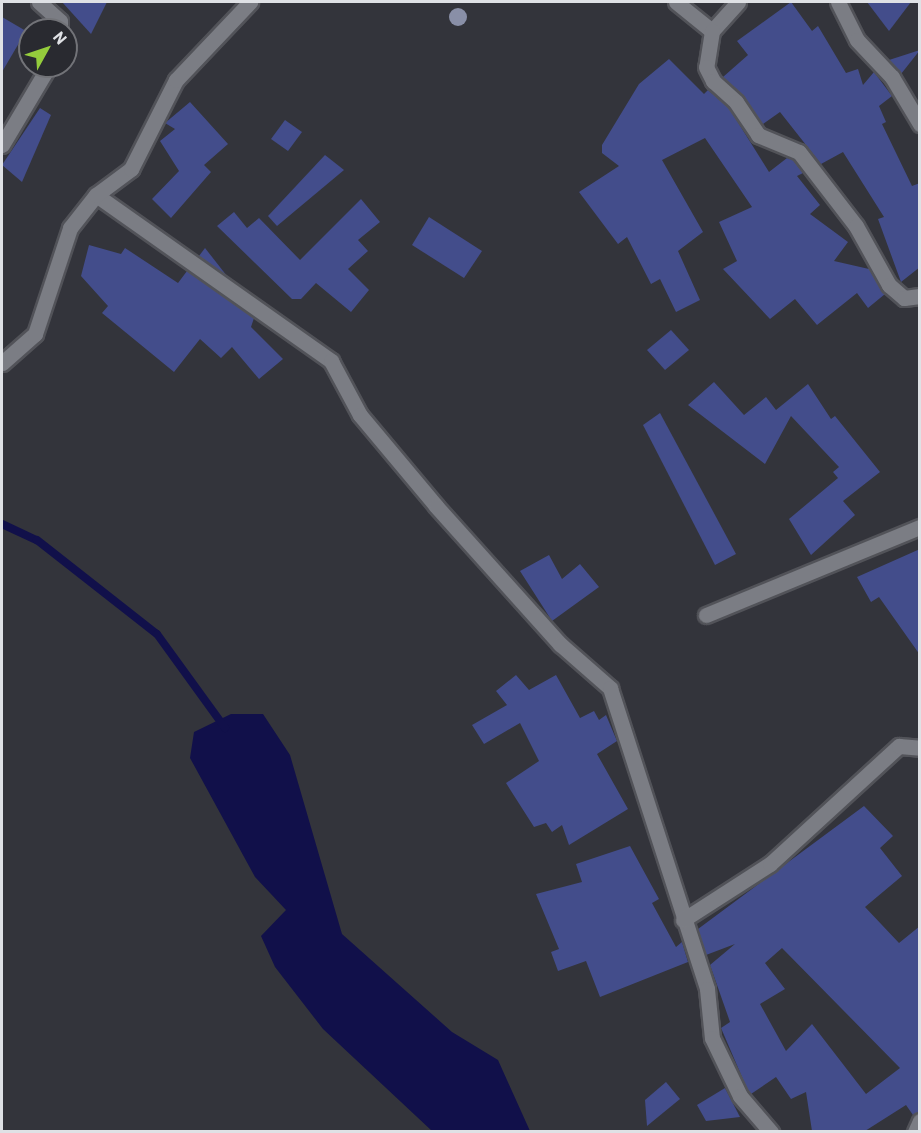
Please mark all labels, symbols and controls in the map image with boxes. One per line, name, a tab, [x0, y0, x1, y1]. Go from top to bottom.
north arrow	[18, 18, 78, 78]
text: N	[50, 27, 71, 48]

